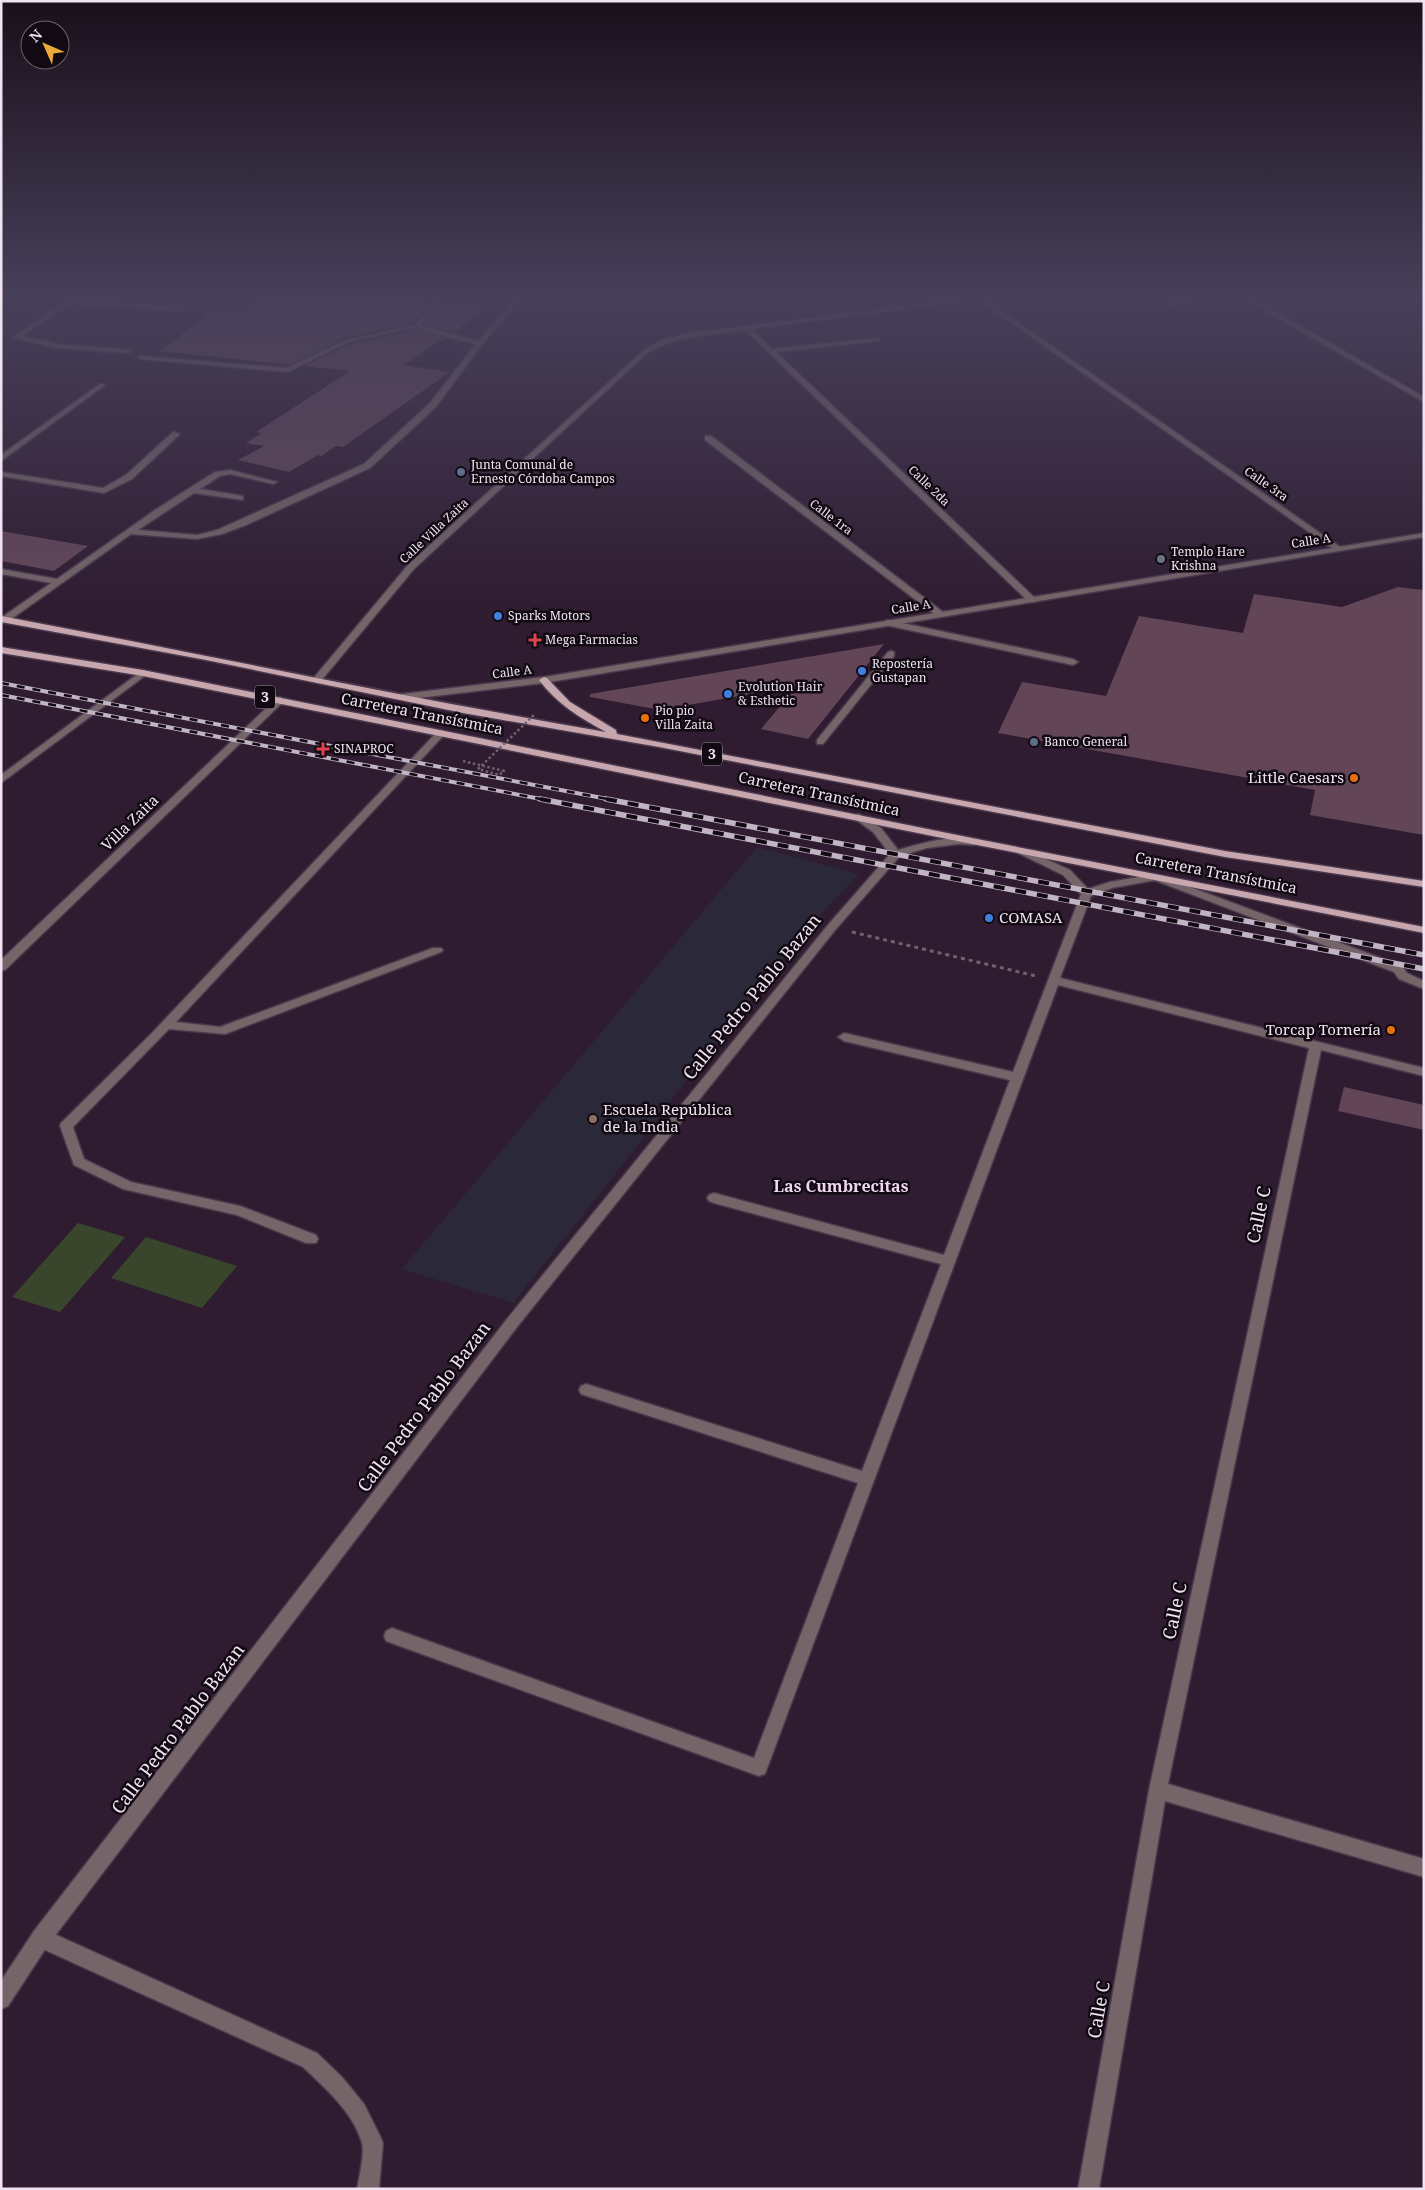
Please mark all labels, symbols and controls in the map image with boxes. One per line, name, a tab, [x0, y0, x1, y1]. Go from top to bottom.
north arrow	[20, 20, 70, 70]
text: N	[25, 25, 46, 46]
place label: Junta Comunal de Ernesto Córdoba Campos	[470, 456, 615, 487]
street label: Calle 2da	[905, 461, 954, 510]
street label: Calle 3ra	[1241, 462, 1292, 505]
marker: Junta Comunal de Ernesto Córdoba Campos	[455, 466, 467, 478]
street label: Calle Villa Zaita	[395, 494, 472, 567]
street label: Calle 1ra	[806, 495, 857, 539]
street label: Calle A	[1290, 529, 1332, 552]
place label: Templo Hare Krishna	[1171, 543, 1245, 574]
marker: Templo Hare Krishna	[1155, 553, 1167, 565]
street label: Calle A	[890, 595, 932, 618]
place label: Sparks Motors	[508, 607, 590, 624]
marker: Sparks Motors	[492, 610, 504, 622]
place label: Mega Farmacias	[545, 631, 638, 648]
marker: Mega Farmacias	[529, 634, 541, 646]
place label: Repostería Gustapan	[872, 655, 933, 686]
street label: Calle A	[491, 661, 533, 682]
marker: Repostería Gustapan	[856, 665, 868, 677]
place label: Evolution Hair & Esthetic	[738, 678, 823, 709]
road number: 3	[255, 686, 275, 709]
street label: Carretera Transístmica	[339, 687, 505, 739]
marker: Evolution Hair & Esthetic	[722, 688, 734, 700]
place label: Pio pio Villa Zaita	[655, 702, 713, 733]
marker: Pio pio Villa Zaita	[639, 712, 651, 724]
place label: Banco General	[1044, 733, 1128, 750]
marker: Banco General	[1028, 736, 1040, 748]
place label: SINAPROC	[334, 740, 394, 757]
marker: SINAPROC	[316, 742, 330, 756]
road number: 3	[702, 742, 722, 766]
street label: Carretera Transístmica	[737, 766, 902, 820]
place label: Little Caesars	[1248, 767, 1344, 787]
marker: Little Caesars	[1348, 772, 1360, 784]
street label: Villa Zaita	[96, 790, 162, 855]
street label: Carretera Transístmica	[1133, 846, 1299, 898]
place label: COMASA	[999, 907, 1063, 927]
street label: Calle Pedro Pablo Bazan	[677, 908, 826, 1084]
marker: COMASA	[983, 912, 995, 924]
place label: Torcap Tornería	[1266, 1019, 1381, 1039]
marker: Torcap Tornería	[1385, 1024, 1397, 1036]
place label: Escuela República de la India	[603, 1099, 732, 1136]
marker: Escuela República de la India	[587, 1113, 599, 1125]
district label: Las Cumbrecitas	[774, 1175, 909, 1197]
street label: Calle C	[1240, 1184, 1276, 1246]
street label: Calle Pedro Pablo Bazan	[351, 1316, 495, 1496]
street label: Calle C	[1156, 1580, 1192, 1642]
street label: Calle Pedro Pablo Bazan	[105, 1638, 249, 1818]
street label: Calle C	[1081, 1979, 1115, 2040]

